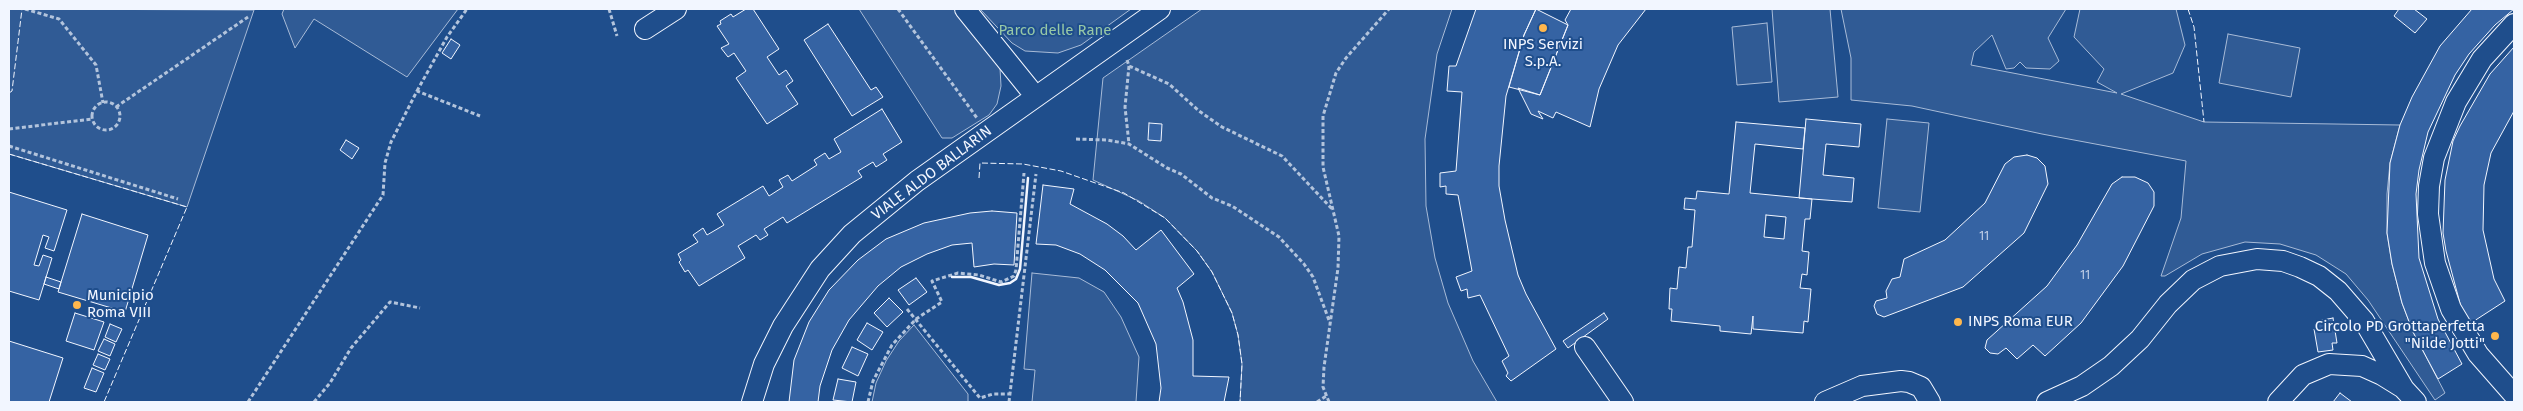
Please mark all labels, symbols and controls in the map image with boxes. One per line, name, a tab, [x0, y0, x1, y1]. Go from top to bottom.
park label: Parco delle Rane	[998, 22, 1112, 40]
marker: INPS Servizi S.p.A.	[1537, 22, 1549, 34]
place label: INPS Servizi S.p.A.	[1503, 36, 1583, 71]
street label: VIALE ALDO BALLARIN	[868, 122, 996, 224]
house number: 11	[1979, 230, 1989, 244]
house number: 11	[2080, 269, 2090, 283]
place label: Municipio Roma VIII	[87, 287, 154, 322]
marker: Municipio Roma VIII	[71, 299, 83, 311]
place label: INPS Roma EUR	[1968, 313, 2073, 331]
marker: INPS Roma EUR	[1952, 316, 1964, 328]
place label: Circolo PD Grottaperfetta "Nilde Jotti"	[2315, 318, 2485, 353]
marker: Circolo PD Grottaperfetta "Nilde Jotti"	[2489, 330, 2501, 342]

